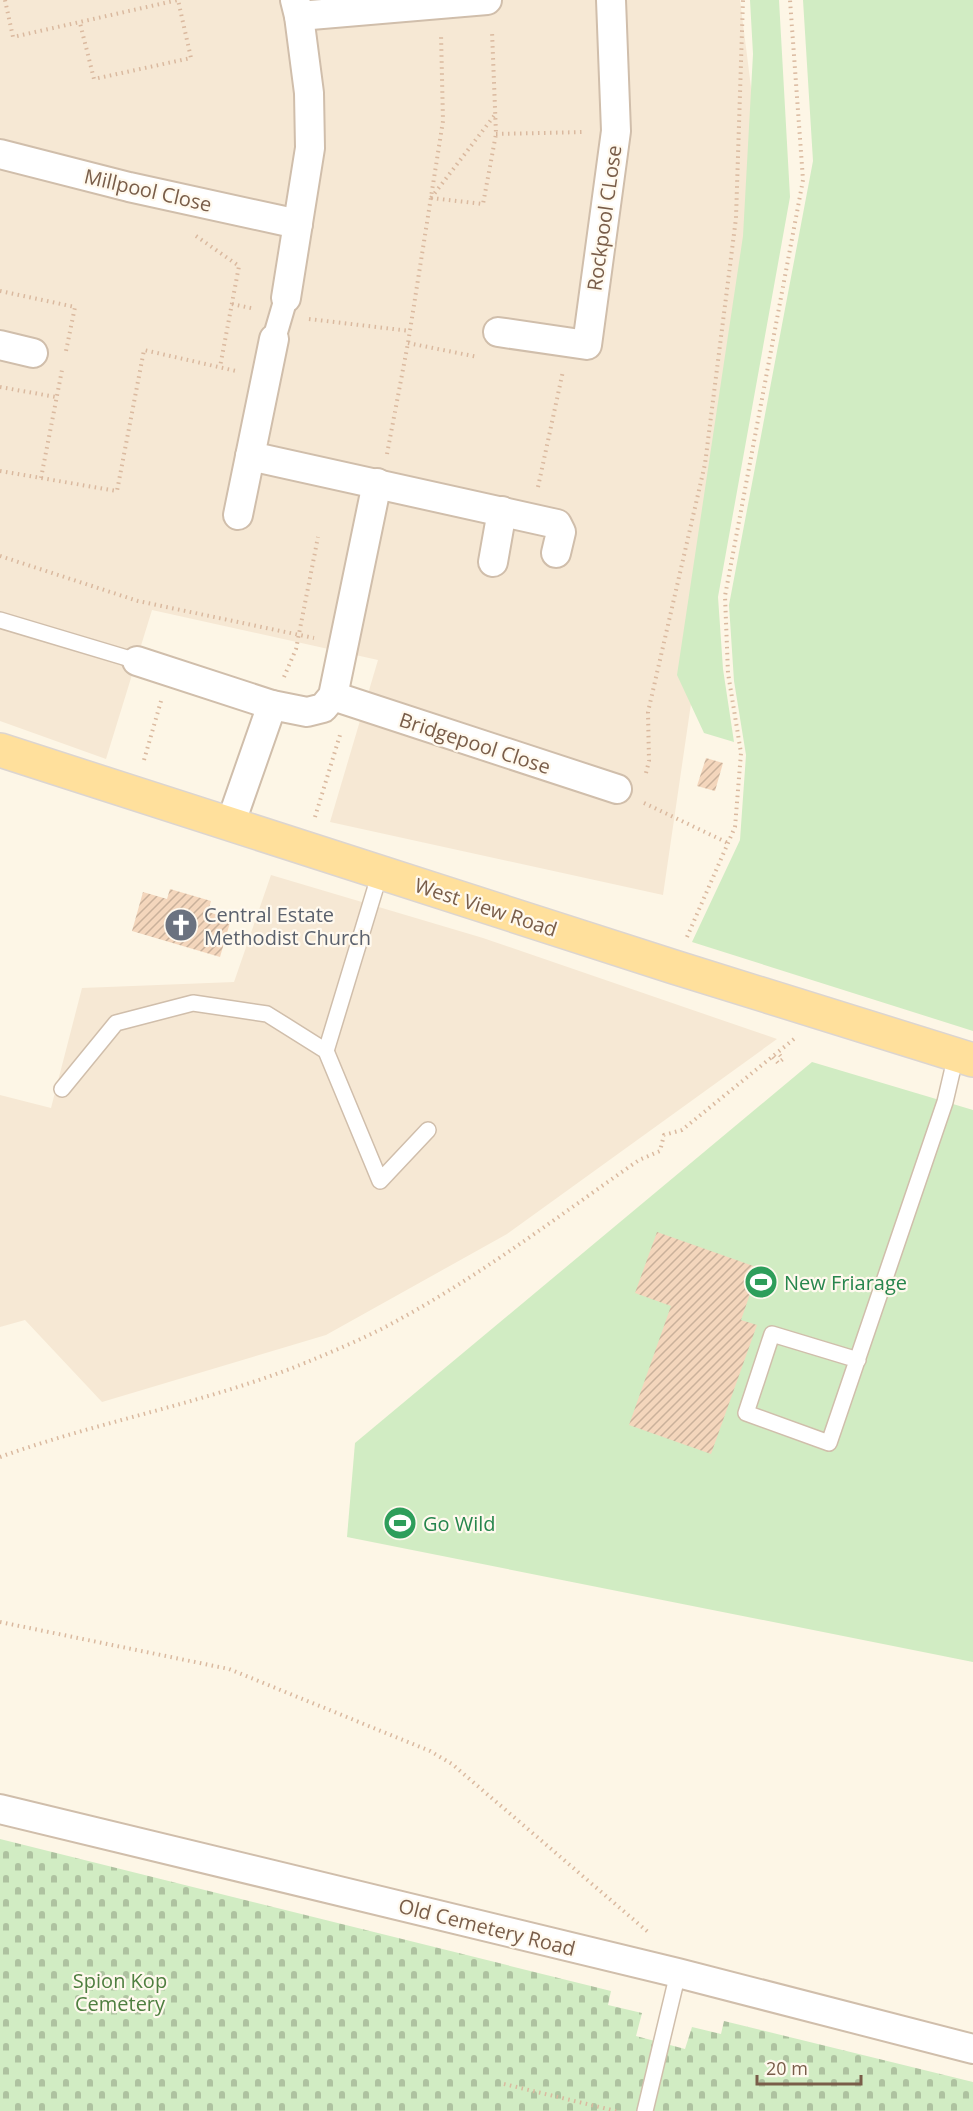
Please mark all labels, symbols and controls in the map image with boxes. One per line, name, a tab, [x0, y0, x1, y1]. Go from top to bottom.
street label: Rockpool CLose	[580, 143, 628, 293]
street label: Millpool Close	[82, 162, 214, 218]
street label: Bridgepool Close	[396, 706, 554, 780]
street label: West View Road	[411, 871, 561, 943]
place label: Central Estate Methodist Church	[204, 901, 371, 951]
church icon: Central Estate Methodist Church	[163, 907, 199, 943]
sports icon: New Friarage	[743, 1264, 779, 1300]
place label: New Friarage	[784, 1269, 907, 1296]
sports icon: Go Wild	[382, 1505, 418, 1541]
place label: Go Wild	[423, 1510, 496, 1537]
street label: Old Cemetery Road	[396, 1892, 578, 1962]
park label: Spion Kop Cemetery	[73, 1967, 167, 2017]
scale bar	[757, 2048, 860, 2086]
text: 20 m	[766, 2056, 808, 2080]

